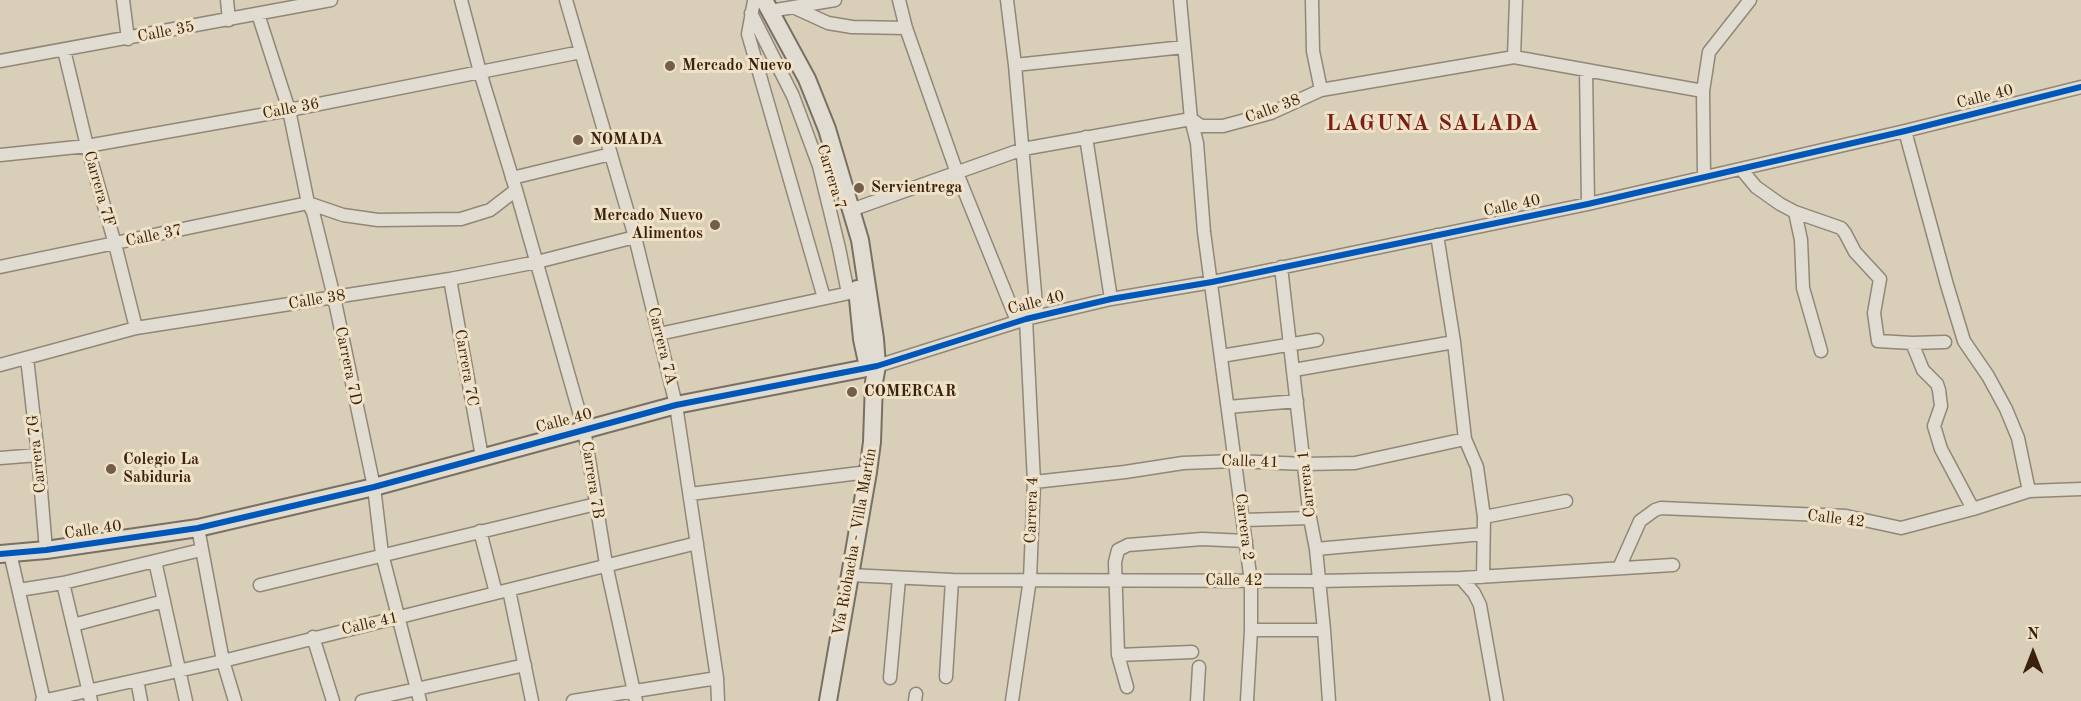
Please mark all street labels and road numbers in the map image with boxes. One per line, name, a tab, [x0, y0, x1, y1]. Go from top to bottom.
street label: Calle 35	[136, 17, 196, 47]
street label: Calle 40	[1955, 81, 2015, 113]
street label: Calle 38	[1243, 90, 1303, 128]
street label: Calle 36	[261, 94, 321, 124]
street label: Carrera 7	[812, 142, 850, 212]
street label: Carrera 7F	[79, 149, 119, 229]
street label: Calle 40	[1482, 191, 1542, 221]
street label: Calle 37	[124, 221, 184, 251]
street label: Calle 38	[287, 286, 347, 314]
street label: Calle 40	[1006, 287, 1066, 319]
street label: Carrera 7A	[643, 305, 681, 387]
street label: Carrera 7D	[330, 325, 366, 407]
street label: Carrera 7C	[450, 328, 482, 408]
street label: Calle 40	[534, 404, 594, 438]
street label: Carrera 7G	[23, 414, 51, 494]
street label: Carrera 7B	[576, 440, 608, 520]
street label: Vía Riohacha - Villa Martín	[829, 447, 881, 637]
street label: Carrera 1	[1294, 450, 1320, 518]
street label: Calle 41	[1221, 451, 1279, 473]
street label: Carrera 4	[1021, 476, 1043, 544]
street label: Carrera 2	[1230, 492, 1258, 562]
street label: Calle 42	[1806, 506, 1866, 532]
street label: Calle 40	[63, 516, 123, 544]
street label: Calle 42	[1205, 571, 1263, 591]
street label: Calle 41	[340, 608, 400, 640]

